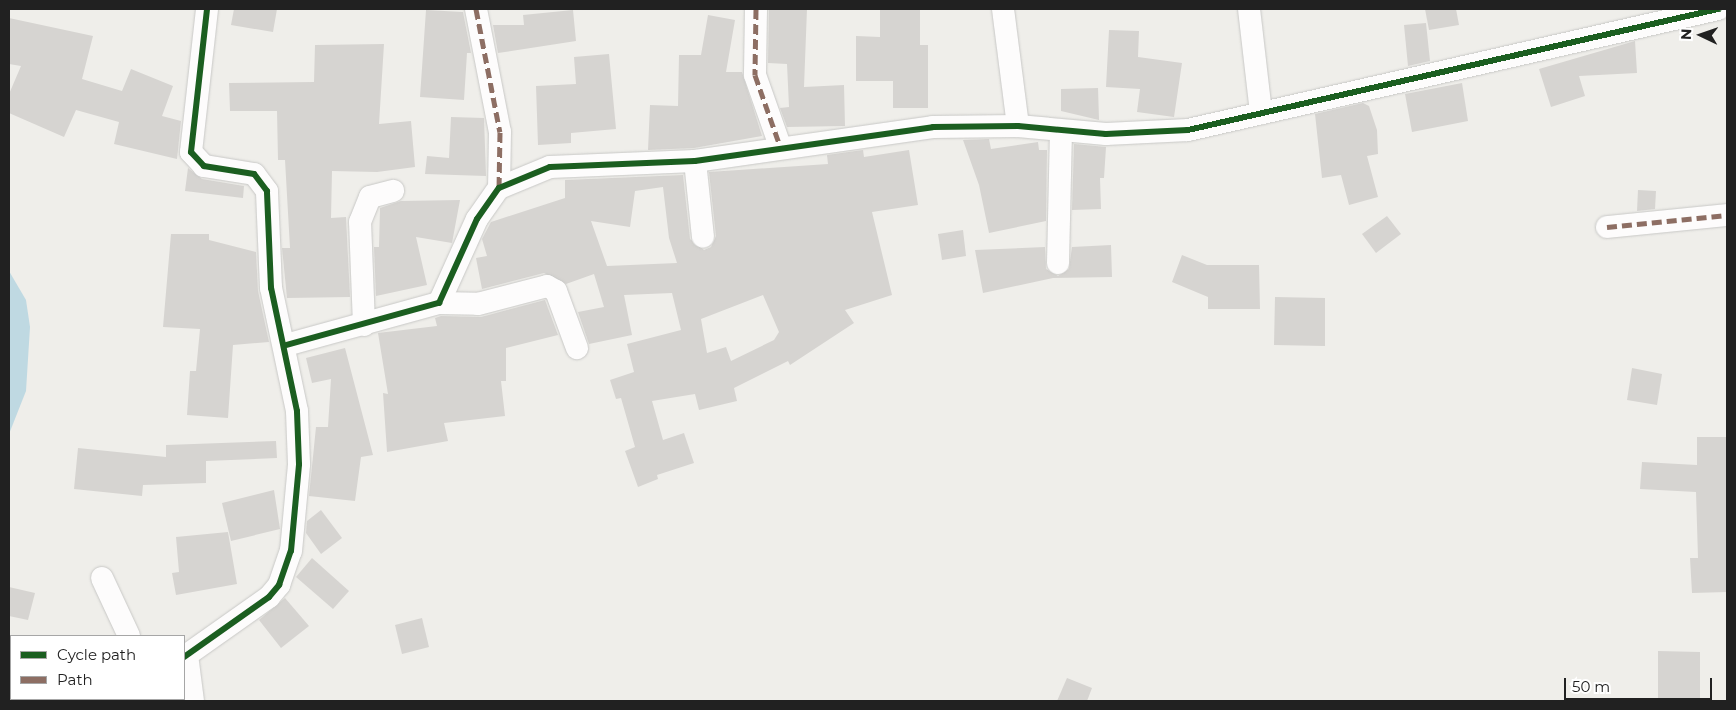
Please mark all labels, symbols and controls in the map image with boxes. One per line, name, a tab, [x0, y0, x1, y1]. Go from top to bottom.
north arrow	[1676, 10, 1726, 60]
text: N	[1677, 28, 1695, 40]
legend	[10, 635, 185, 700]
text: Cycle path	[57, 645, 136, 664]
scale bar	[1566, 668, 1714, 700]
text: Path	[57, 670, 93, 689]
text: 50 m	[1572, 677, 1610, 696]

